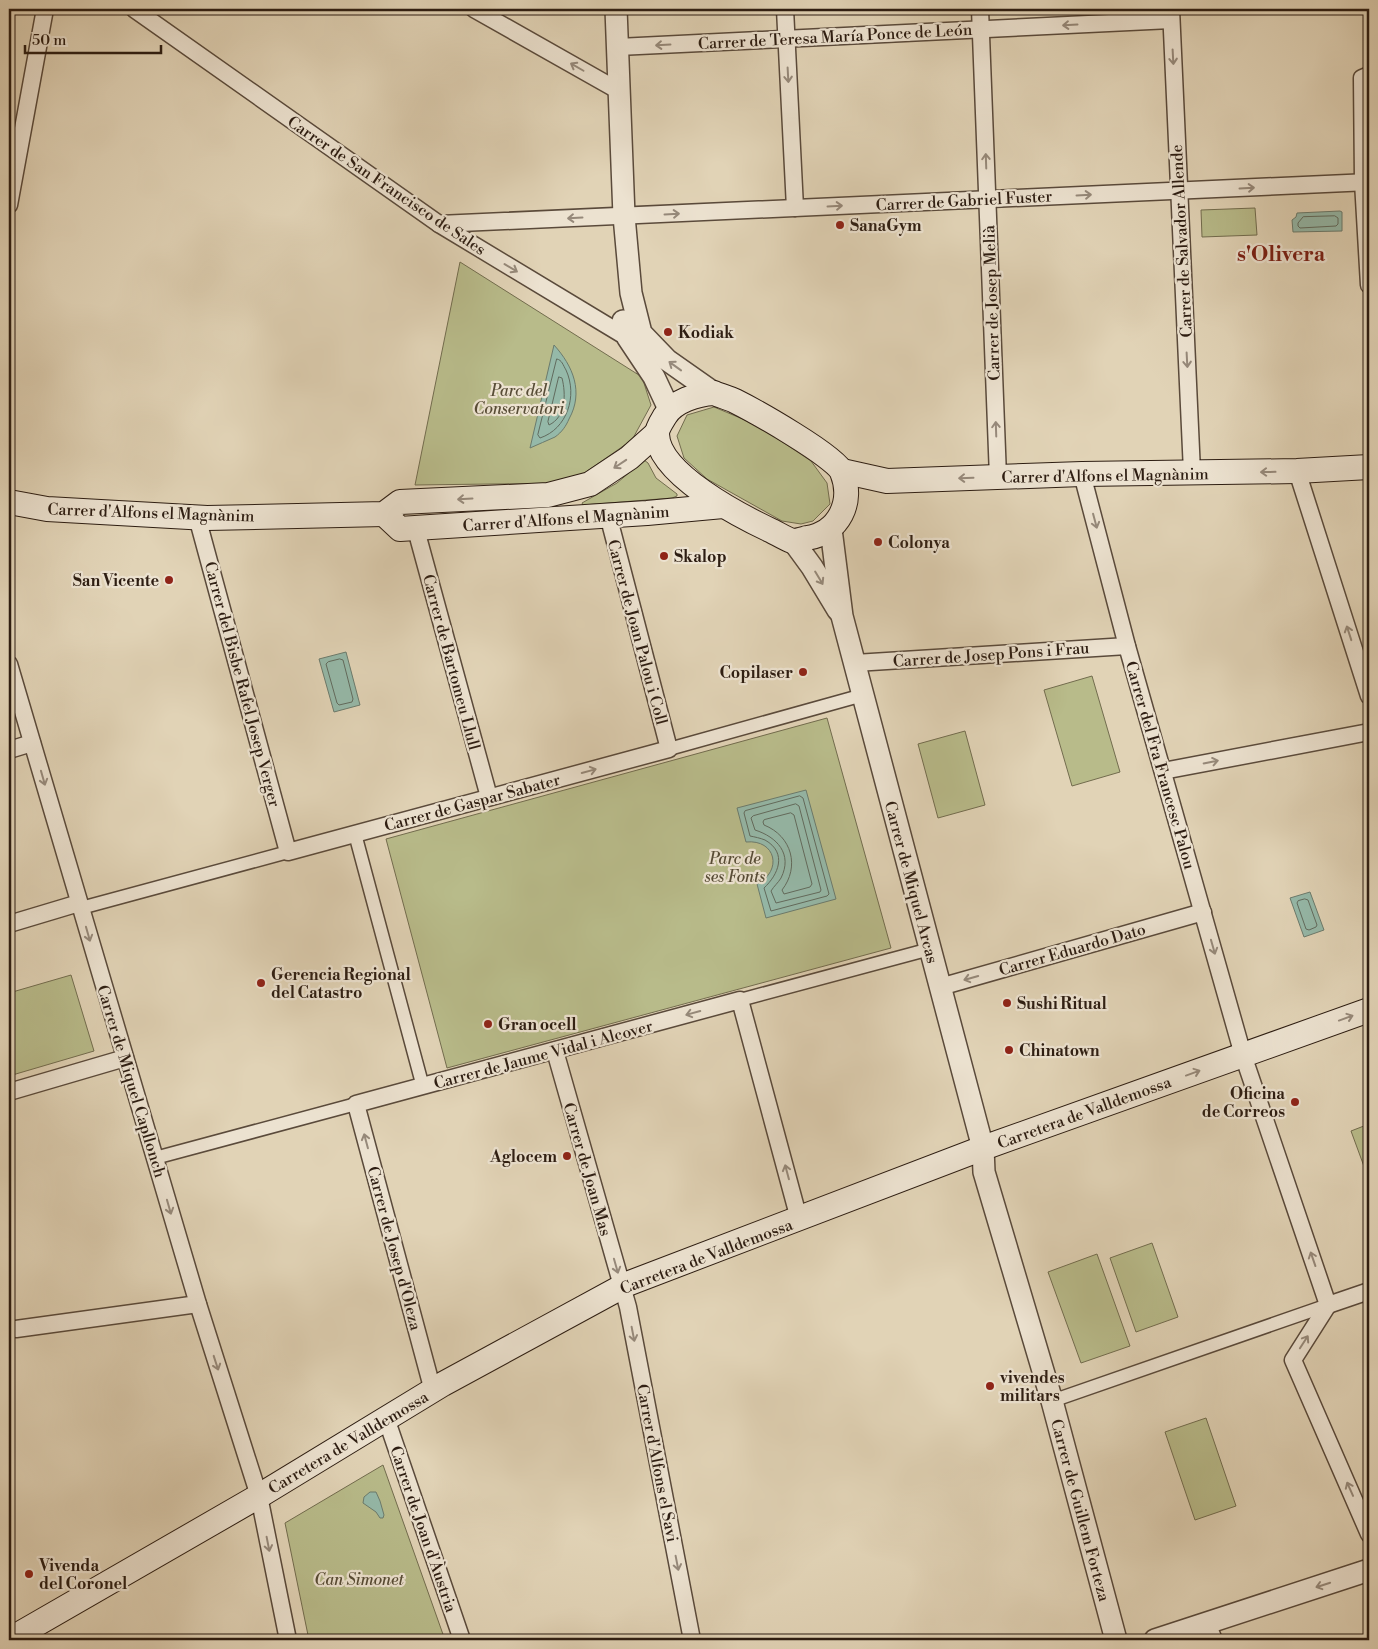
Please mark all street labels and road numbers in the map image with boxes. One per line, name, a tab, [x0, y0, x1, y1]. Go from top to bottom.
street label: Carrer de Teresa María Ponce de León	[697, 20, 973, 54]
street label: Carrer de San Francisco de Sales	[283, 112, 489, 260]
street label: Carrer de Salvador Allende	[1167, 144, 1197, 338]
street label: Carrer de Gabriel Fuster	[875, 186, 1053, 216]
street label: Carrer de Josep Melià	[979, 224, 1005, 381]
street label: Carrer d'Alfons el Magnànim	[1001, 464, 1209, 488]
street label: Carrer d'Alfons el Magnànim	[47, 499, 255, 527]
street label: Carrer d'Alfons el Magnànim	[462, 502, 670, 536]
street label: Carrer de Joan Palou i Coll	[603, 537, 671, 727]
street label: Carrer del Bisbe Rafel Josep Verger	[200, 559, 284, 809]
street label: Carrer de Bartomeu Llull	[418, 572, 484, 753]
street label: Carrer de Josep Pons i Frau	[892, 638, 1090, 672]
street label: Carrer del Fra Francesc Palou	[1121, 659, 1199, 872]
street label: Carrer de Gaspar Sabater	[382, 770, 562, 836]
street label: Carrer de Miquel Arcas	[880, 799, 942, 966]
street label: Carrer Eduardo Dato	[997, 919, 1148, 981]
street label: Carrer de Miquel Capllonch	[92, 983, 170, 1180]
street label: Carrer de Jaume Vidal i Alcover	[432, 1016, 655, 1094]
street label: Carretera de Valldemossa	[995, 1072, 1175, 1154]
street label: Carrer de Joan Mas	[558, 1100, 616, 1238]
street label: Carrer de Josep d'Oleza	[362, 1164, 426, 1333]
street label: Carretera de Valldemossa	[617, 1214, 796, 1299]
street label: Carrer d'Alfons el Savi	[632, 1382, 682, 1544]
street label: Carretera de Valldemossa	[265, 1387, 433, 1499]
street label: Carrer de Guillem Forteza	[1046, 1417, 1114, 1605]
street label: Carrer de Joan d'Àustria	[385, 1443, 463, 1616]

